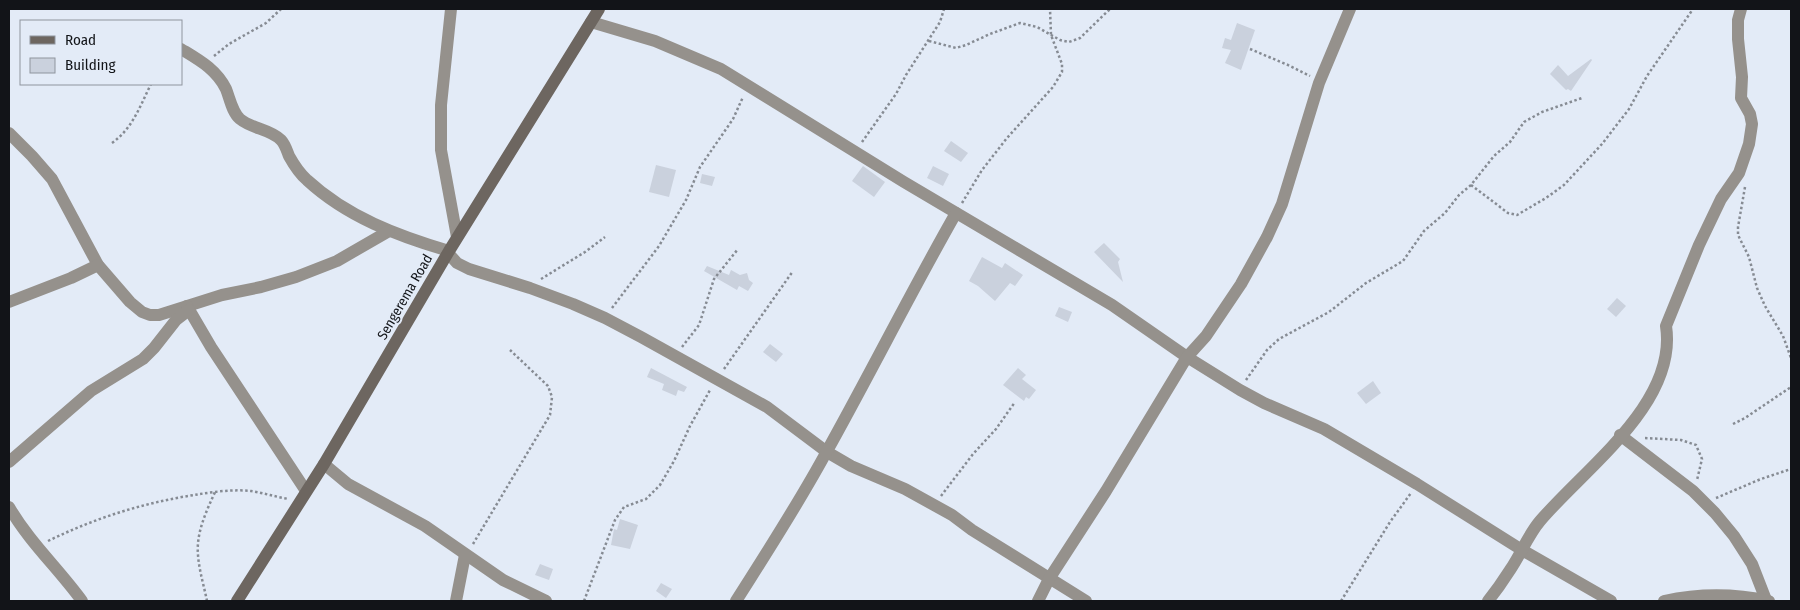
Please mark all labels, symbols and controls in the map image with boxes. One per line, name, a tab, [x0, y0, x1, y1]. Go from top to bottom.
legend	[20, 20, 182, 85]
text: Road	[65, 31, 96, 49]
text: Building	[65, 56, 116, 74]
street label: Sengerema Road	[374, 251, 436, 343]

